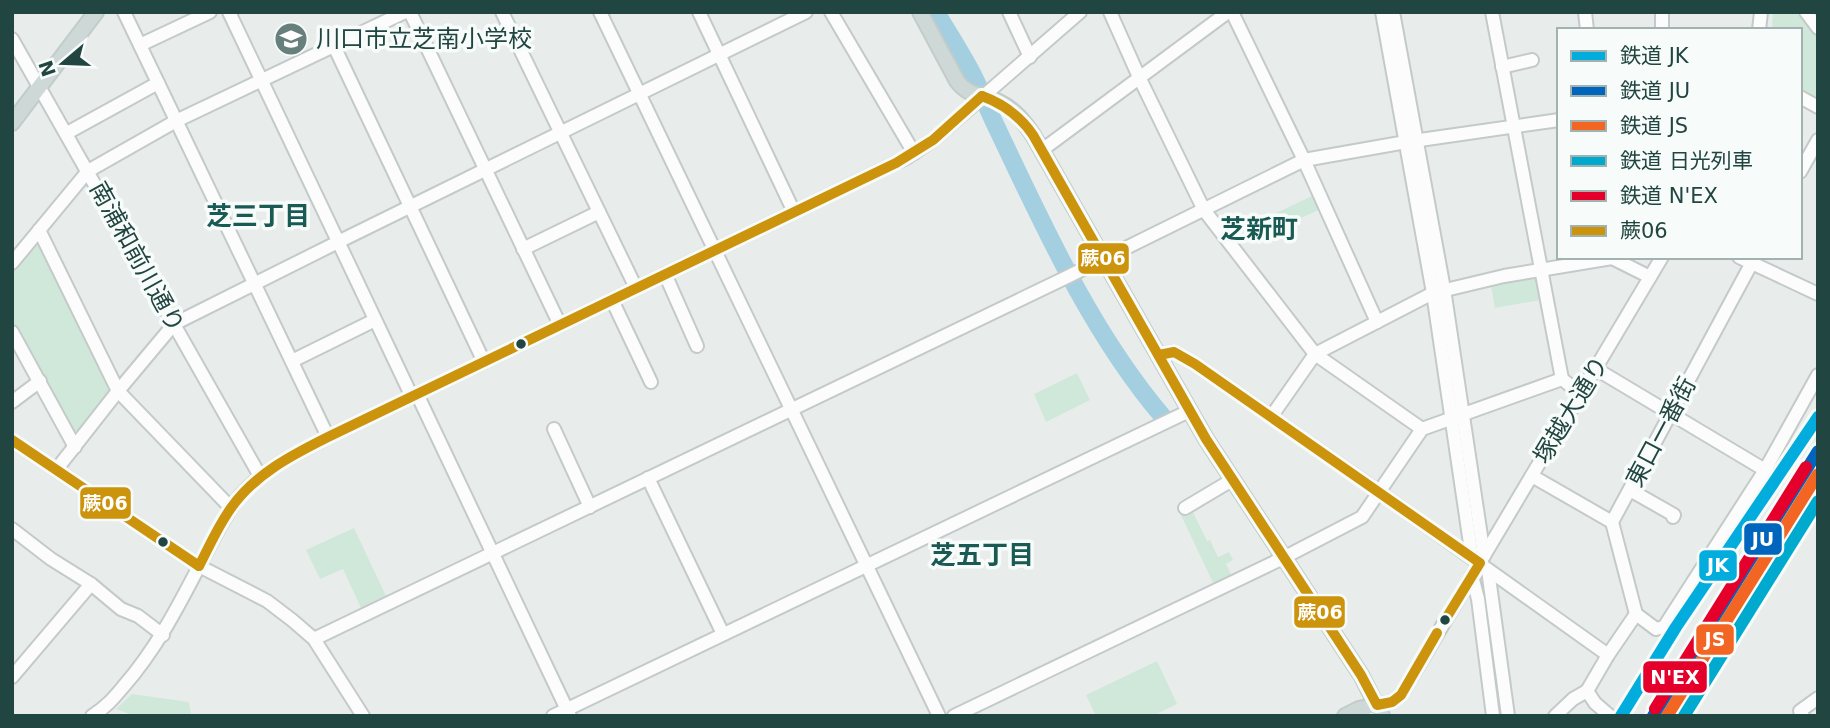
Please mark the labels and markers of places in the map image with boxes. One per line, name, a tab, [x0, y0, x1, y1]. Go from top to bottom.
school or university icon: 川口市立芝南小学校	[272, 20, 310, 58]
place label: 川口市立芝南小学校	[316, 25, 532, 53]
unlabelled marker	[514, 337, 528, 351]
unlabelled marker	[156, 535, 170, 549]
unlabelled marker	[1438, 613, 1452, 627]

